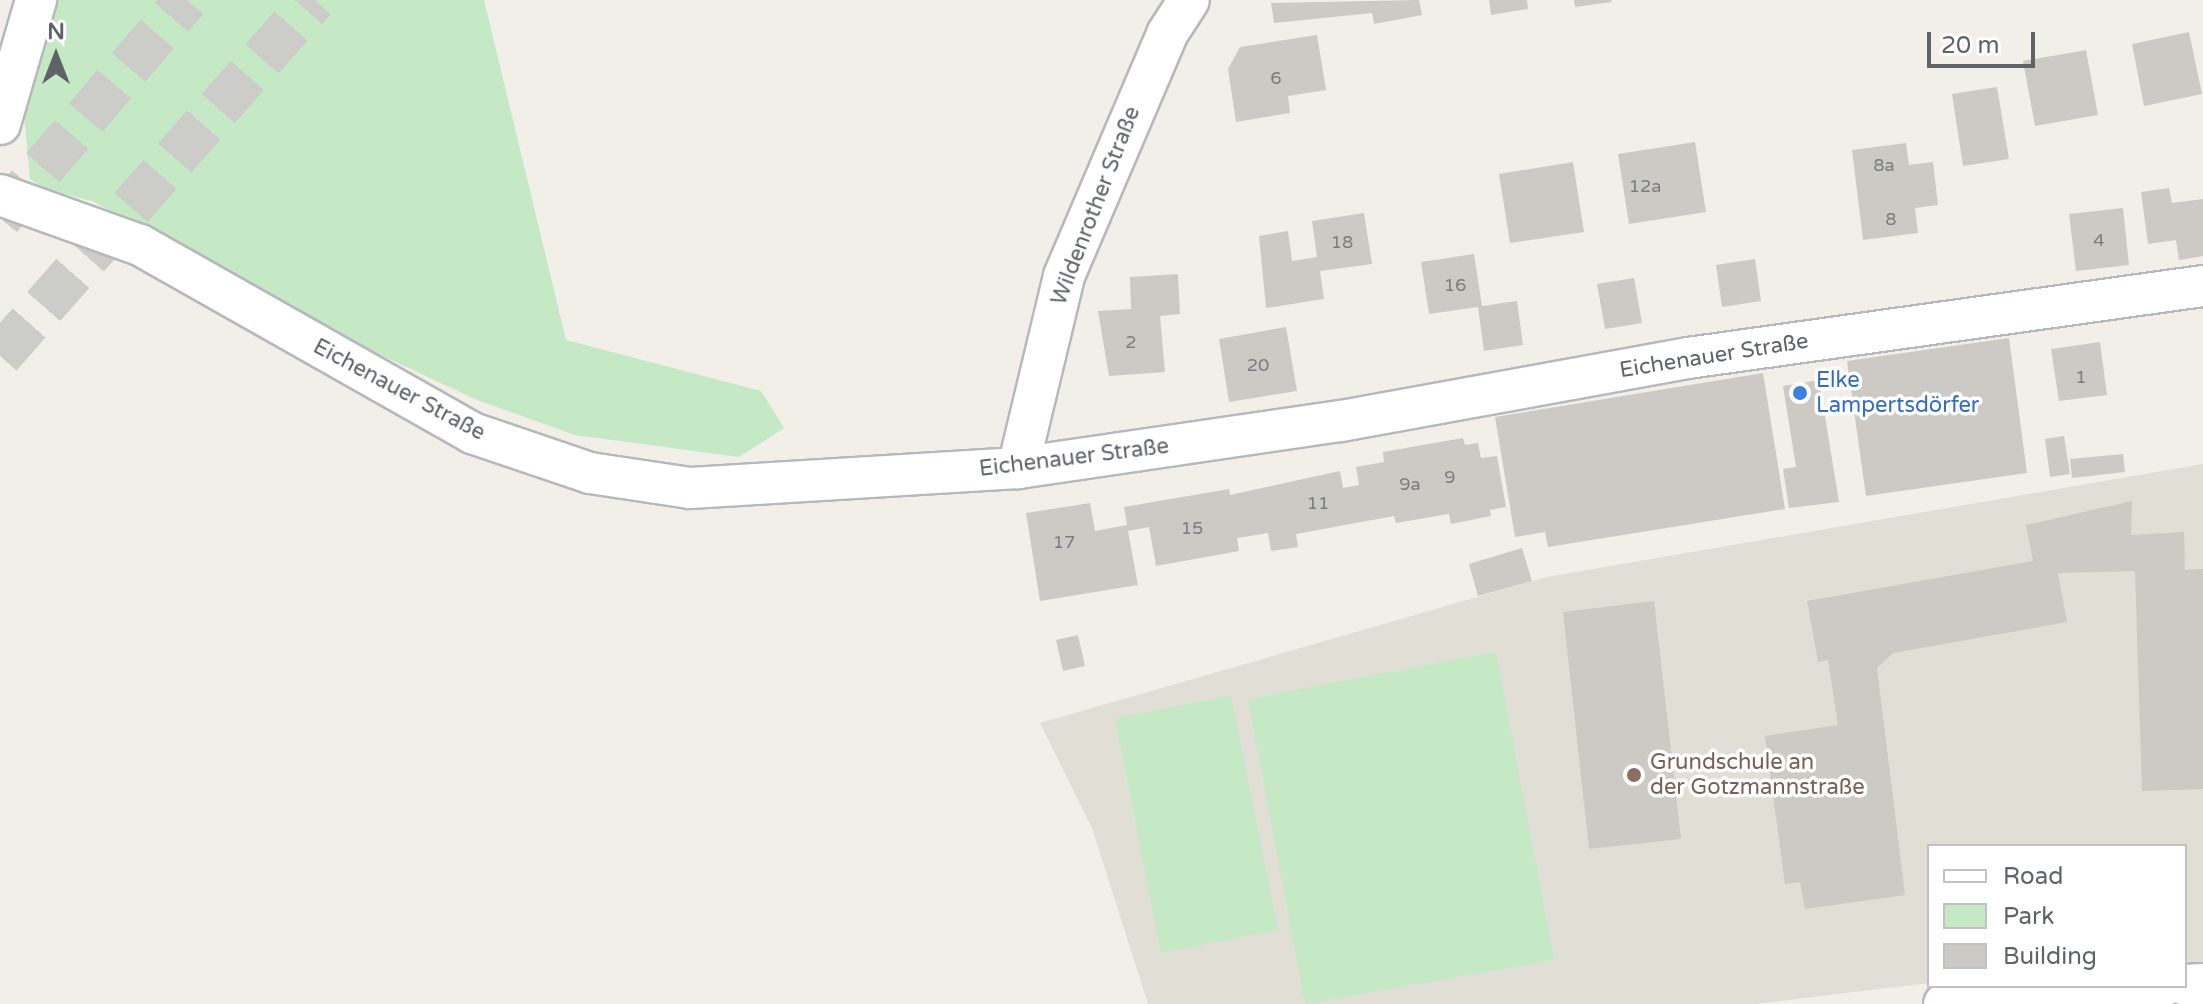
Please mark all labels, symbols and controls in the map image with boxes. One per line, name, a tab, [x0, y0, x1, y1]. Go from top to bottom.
north arrow	[16, 16, 96, 96]
scale bar	[1931, 16, 2039, 66]
text: N	[47, 19, 65, 45]
text: 20 m	[1941, 31, 1999, 60]
house number: 6	[1270, 67, 1282, 89]
street label: Wildenrother Straße	[1046, 103, 1146, 309]
house number: 8a	[1873, 154, 1895, 176]
house number: 12a	[1629, 175, 1661, 197]
house number: 8	[1885, 208, 1897, 230]
house number: 4	[2093, 229, 2105, 251]
house number: 18	[1331, 231, 1353, 253]
house number: 16	[1444, 274, 1466, 296]
street label: Eichenauer Straße	[1618, 328, 1810, 384]
house number: 2	[1125, 331, 1137, 353]
street label: Eichenauer Straße	[309, 334, 489, 446]
house number: 20	[1247, 354, 1269, 376]
house number: 1	[2075, 366, 2087, 388]
place label: Elke Lampertsdörfer	[1816, 367, 1979, 418]
marker: Elke Lampertsdörfer	[1791, 384, 1809, 402]
street label: Eichenauer Straße	[978, 433, 1170, 483]
house number: 9	[1444, 466, 1456, 488]
house number: 9a	[1399, 473, 1421, 495]
house number: 11	[1307, 492, 1329, 514]
house number: 15	[1181, 517, 1203, 539]
house number: 17	[1053, 531, 1075, 553]
place label: Grundschule an der Gotzmannstraße	[1650, 749, 1865, 800]
marker: Grundschule an der Gotzmannstraße	[1625, 766, 1643, 784]
legend	[1927, 844, 2187, 988]
text: Road	[2003, 862, 2063, 891]
text: Park	[2003, 902, 2054, 931]
text: Building	[2003, 942, 2097, 971]

